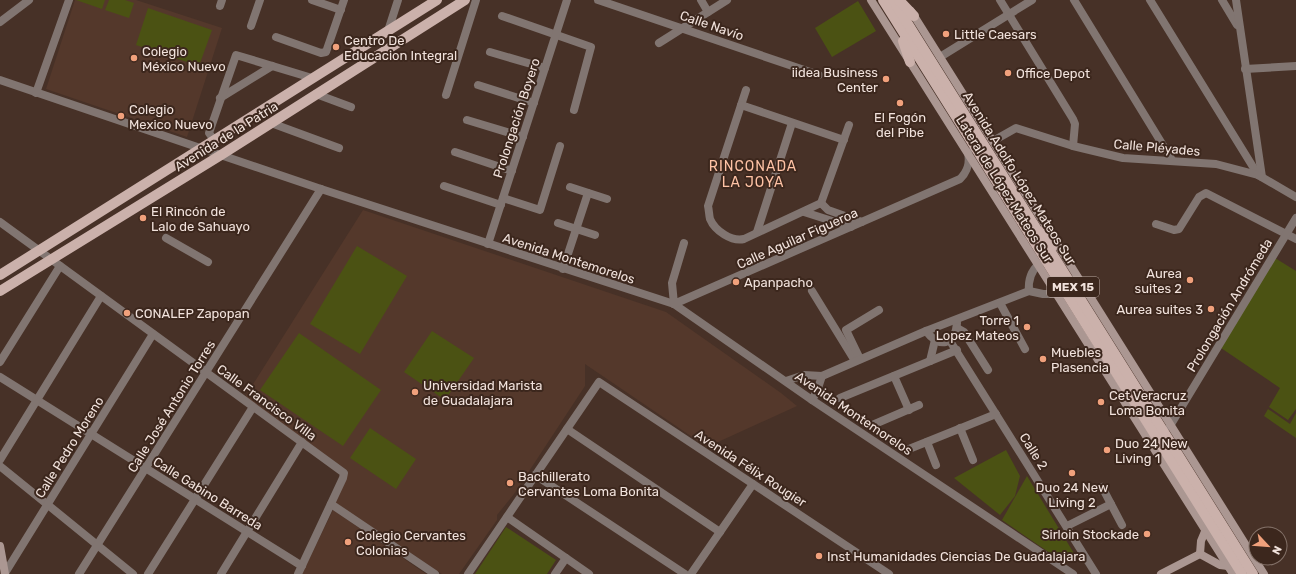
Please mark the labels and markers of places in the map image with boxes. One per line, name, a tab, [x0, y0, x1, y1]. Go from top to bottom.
place label: Little Caesars	[954, 27, 1037, 42]
marker: Little Caesars	[941, 29, 951, 39]
place label: Centro De Educacion Integral	[344, 33, 457, 64]
marker: Centro De Educacion Integral	[331, 42, 341, 52]
place label: Colegio México Nuevo	[142, 44, 226, 74]
marker: Colegio México Nuevo	[129, 53, 139, 63]
place label: iidea Business Center	[792, 65, 878, 95]
place label: Office Depot	[1016, 66, 1090, 81]
marker: Office Depot	[1003, 68, 1013, 78]
marker: iidea Business Center	[881, 74, 891, 84]
marker: El Fogón del Pibe	[895, 98, 905, 108]
place label: Colegio Mexico Nuevo	[129, 102, 213, 132]
place label: El Fogón del Pibe	[874, 110, 926, 140]
marker: Colegio Mexico Nuevo	[116, 111, 126, 121]
place label: El Rincón de Lalo de Sahuayo	[151, 204, 250, 234]
marker: El Rincón de Lalo de Sahuayo	[138, 213, 148, 223]
place label: Aurea suites 2	[1135, 266, 1182, 296]
place label: Apanpacho	[744, 275, 813, 290]
marker: Aurea suites 2	[1185, 275, 1195, 285]
marker: Apanpacho	[731, 277, 741, 287]
place label: Aurea suites 3	[1117, 302, 1203, 317]
marker: Aurea suites 3	[1206, 304, 1216, 314]
place label: CONALEP Zapopan	[135, 306, 250, 321]
marker: CONALEP Zapopan	[122, 308, 132, 318]
place label: Torre 1 Lopez Mateos	[936, 313, 1019, 343]
marker: Torre 1 Lopez Mateos	[1022, 322, 1032, 332]
place label: Muebles Plasencia	[1051, 345, 1109, 375]
marker: Muebles Plasencia	[1038, 354, 1048, 364]
place label: Universidad Marista de Guadalajara	[423, 378, 542, 408]
marker: Universidad Marista de Guadalajara	[410, 387, 420, 397]
place label: Cet Veracruz Loma Bonita	[1109, 388, 1187, 418]
marker: Cet Veracruz Loma Bonita	[1096, 397, 1106, 407]
place label: Duo 24 New Living 1	[1115, 436, 1188, 467]
marker: Duo 24 New Living 1	[1102, 445, 1112, 455]
marker: Duo 24 New Living 2	[1067, 468, 1077, 478]
place label: Bachillerato Cervantes Loma Bonita	[518, 469, 659, 499]
marker: Bachillerato Cervantes Loma Bonita	[505, 478, 515, 488]
place label: Duo 24 New Living 2	[1036, 480, 1108, 511]
place label: Sirloin Stockade	[1041, 527, 1139, 542]
place label: Colegio Cervantes Colonias	[356, 528, 466, 558]
marker: Sirloin Stockade	[1142, 529, 1152, 539]
marker: Colegio Cervantes Colonias	[343, 537, 353, 547]
place label: Inst Humanidades Ciencias De Guadalajara	[827, 549, 1085, 564]
marker: Inst Humanidades Ciencias De Guadalajara	[814, 551, 824, 561]

